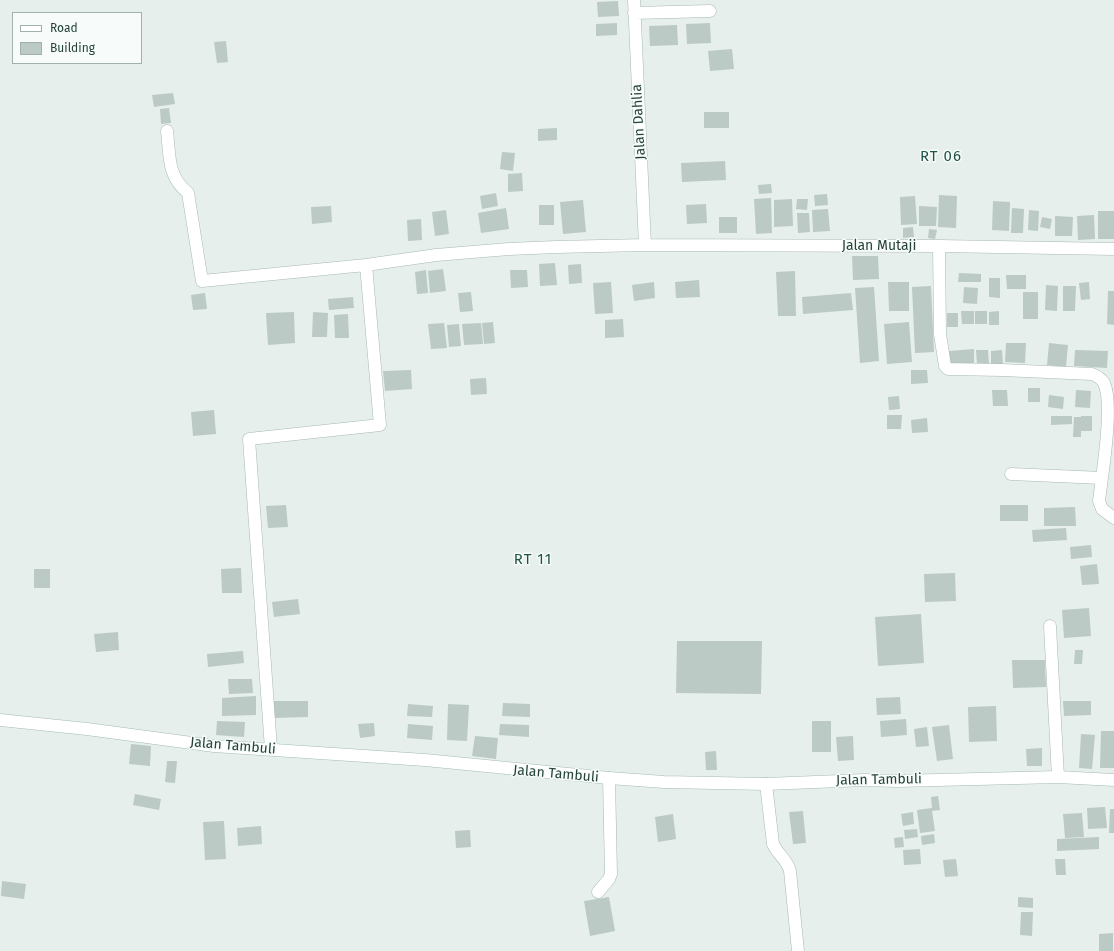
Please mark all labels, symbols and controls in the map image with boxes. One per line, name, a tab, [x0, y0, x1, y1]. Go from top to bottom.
legend	[12, 12, 142, 64]
text: Road	[50, 21, 78, 35]
text: Building	[50, 41, 95, 55]
street label: Jalan Dahlia	[629, 84, 649, 160]
district label: RT 06	[920, 148, 962, 166]
street label: Jalan Mutaji	[842, 238, 916, 254]
district label: RT 11	[514, 551, 552, 569]
street label: Jalan Tambuli	[189, 734, 277, 758]
street label: Jalan Tambuli	[512, 762, 600, 786]
street label: Jalan Tambuli	[836, 771, 922, 789]

